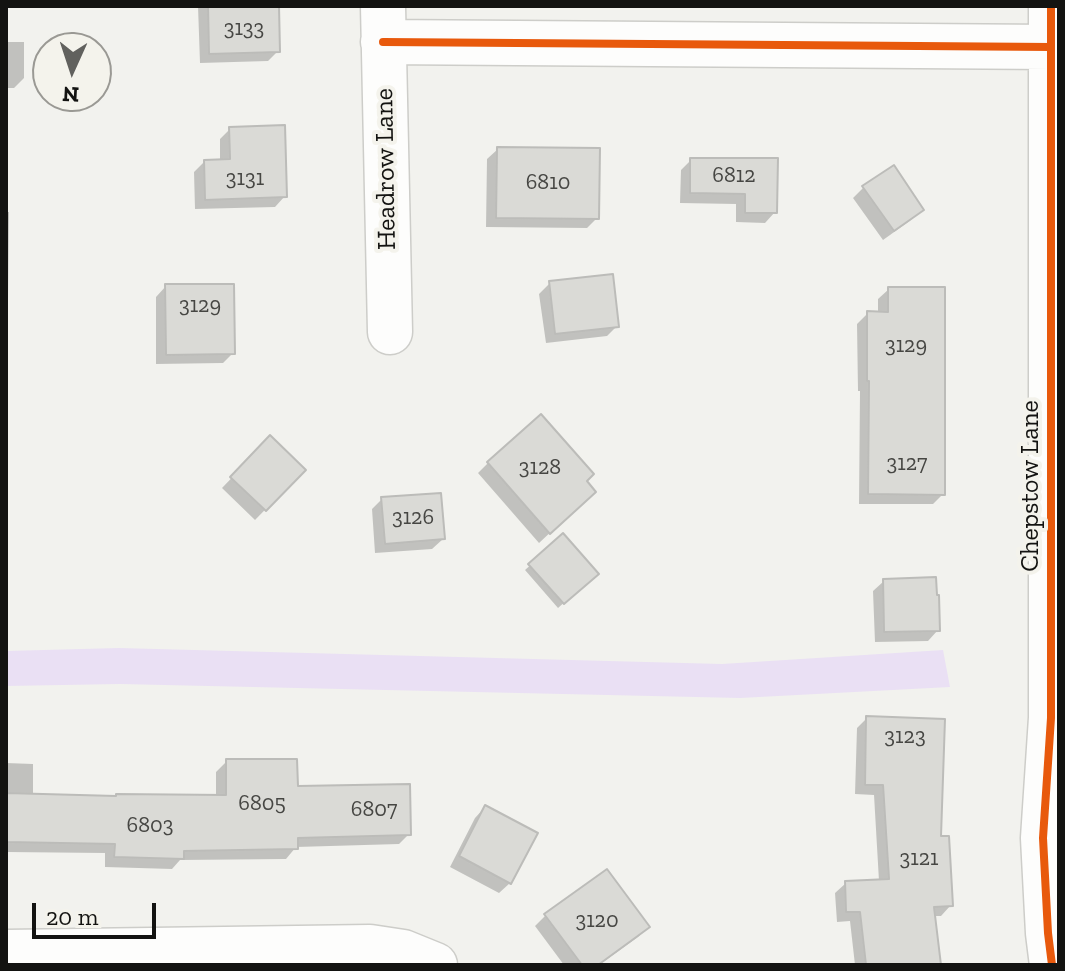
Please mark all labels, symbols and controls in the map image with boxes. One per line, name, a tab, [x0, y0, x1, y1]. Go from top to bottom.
house number: 3133	[224, 16, 264, 42]
north arrow	[32, 32, 112, 112]
text: N	[62, 81, 80, 108]
street label: Headrow Lane	[369, 88, 403, 250]
house number: 6812	[712, 163, 756, 189]
house number: 3131	[226, 166, 264, 192]
house number: 6810	[526, 170, 570, 196]
house number: 3129	[179, 293, 221, 319]
house number: 3129	[885, 333, 927, 359]
street label: Chepstow Lane	[1015, 400, 1047, 572]
house number: 3127	[887, 451, 927, 477]
house number: 3128	[519, 455, 561, 481]
house number: 3126	[392, 505, 434, 531]
house number: 3123	[884, 724, 926, 750]
house number: 6805	[238, 791, 286, 817]
house number: 6807	[351, 797, 397, 823]
house number: 6803	[127, 813, 173, 839]
house number: 3121	[899, 846, 939, 872]
scale bar	[36, 887, 160, 937]
text: 20 m	[46, 902, 98, 931]
house number: 3120	[575, 908, 619, 934]

